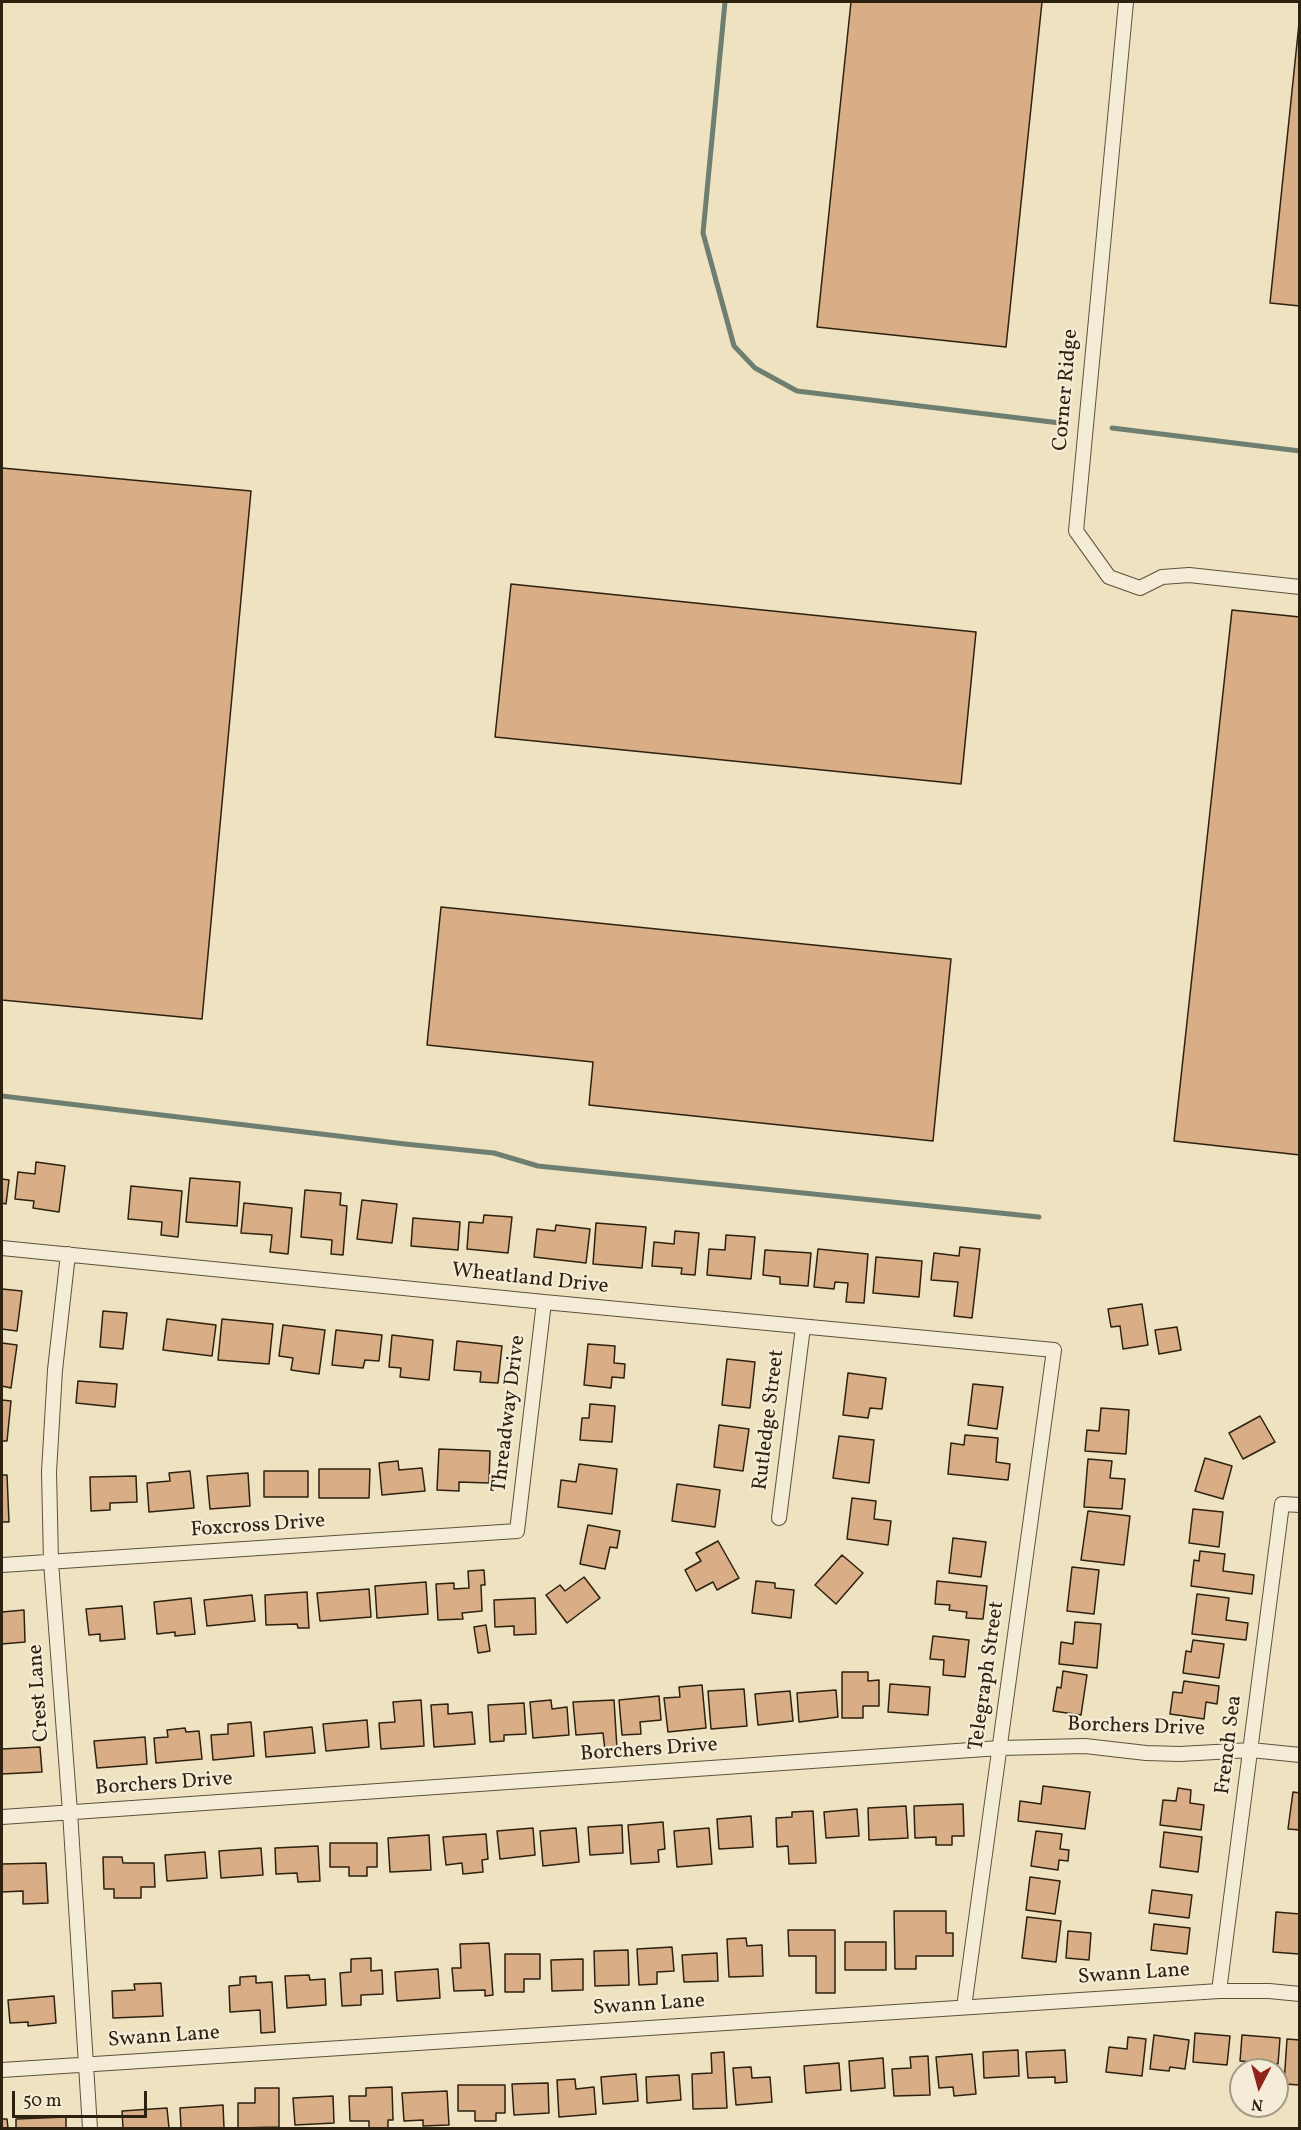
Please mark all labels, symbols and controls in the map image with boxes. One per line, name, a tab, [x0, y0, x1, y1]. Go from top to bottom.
street label: Corner Ridge	[1049, 328, 1085, 452]
street label: Wheatland Drive	[450, 1259, 610, 1301]
street label: Threadway Drive	[488, 1334, 532, 1494]
street label: Rutledge Street	[749, 1348, 791, 1492]
street label: Foxcross Drive	[190, 1510, 326, 1544]
street label: Telegraph Street	[965, 1600, 1011, 1752]
street label: Crest Lane	[24, 1643, 56, 1743]
street label: French Sea	[1211, 1694, 1249, 1796]
street label: Borchers Drive	[1067, 1713, 1205, 1743]
street label: Borchers Drive	[579, 1734, 719, 1768]
street label: Borchers Drive	[94, 1768, 234, 1802]
street label: Swann Lane	[1077, 1959, 1191, 1991]
street label: Swann Lane	[592, 1990, 706, 2022]
street label: Swann Lane	[107, 2022, 221, 2054]
north arrow	[1229, 2058, 1289, 2118]
scale bar	[15, 2079, 150, 2117]
text: 50 m	[23, 2089, 62, 2114]
text: N	[1250, 2092, 1264, 2115]

